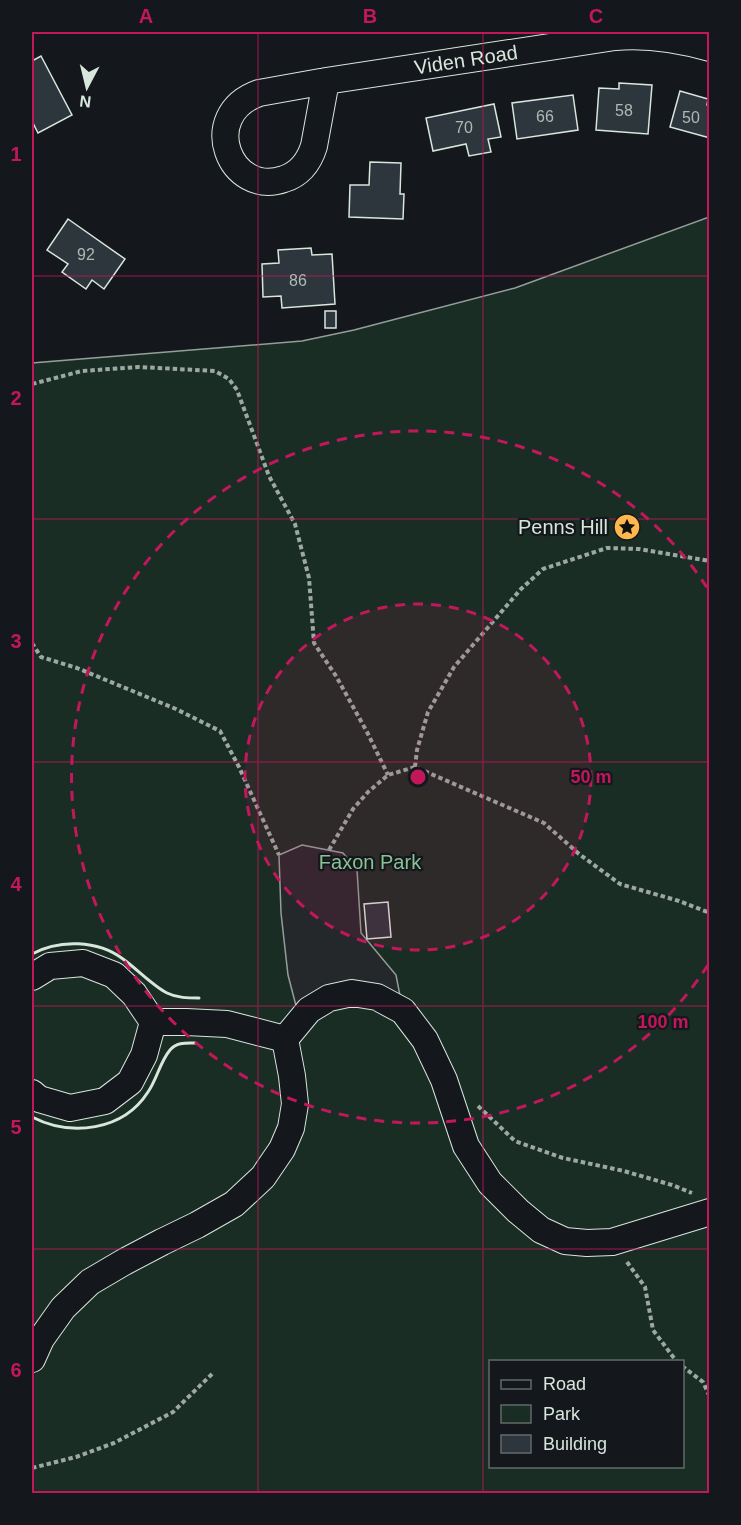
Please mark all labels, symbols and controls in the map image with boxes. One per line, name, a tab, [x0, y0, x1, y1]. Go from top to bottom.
text: A	[139, 5, 153, 27]
text: B	[363, 5, 377, 27]
text: C	[589, 5, 603, 27]
street label: Viden Road	[413, 41, 519, 78]
north arrow	[57, 57, 117, 117]
text: N	[78, 92, 92, 111]
house number: 58	[615, 102, 633, 119]
house number: 66	[536, 108, 554, 125]
house number: 50	[682, 109, 700, 126]
house number: 70	[455, 119, 473, 136]
text: 1	[10, 143, 22, 165]
house number: 92	[77, 246, 95, 263]
house number: 86	[289, 272, 307, 289]
text: 2	[10, 387, 22, 409]
place icon: Penns Hill	[612, 512, 642, 542]
place label: Penns Hill	[518, 516, 608, 538]
text: 3	[10, 630, 22, 652]
centre of rings	[408, 767, 428, 787]
text: 50 m	[570, 767, 612, 787]
park label: Faxon Park	[319, 851, 422, 873]
text: 4	[10, 873, 22, 895]
text: 100 m	[637, 1012, 689, 1032]
text: 5	[10, 1116, 22, 1138]
text: 6	[10, 1359, 22, 1381]
legend	[489, 1360, 684, 1468]
text: Road	[543, 1374, 586, 1394]
text: Park	[543, 1404, 581, 1424]
text: Building	[543, 1434, 607, 1454]

